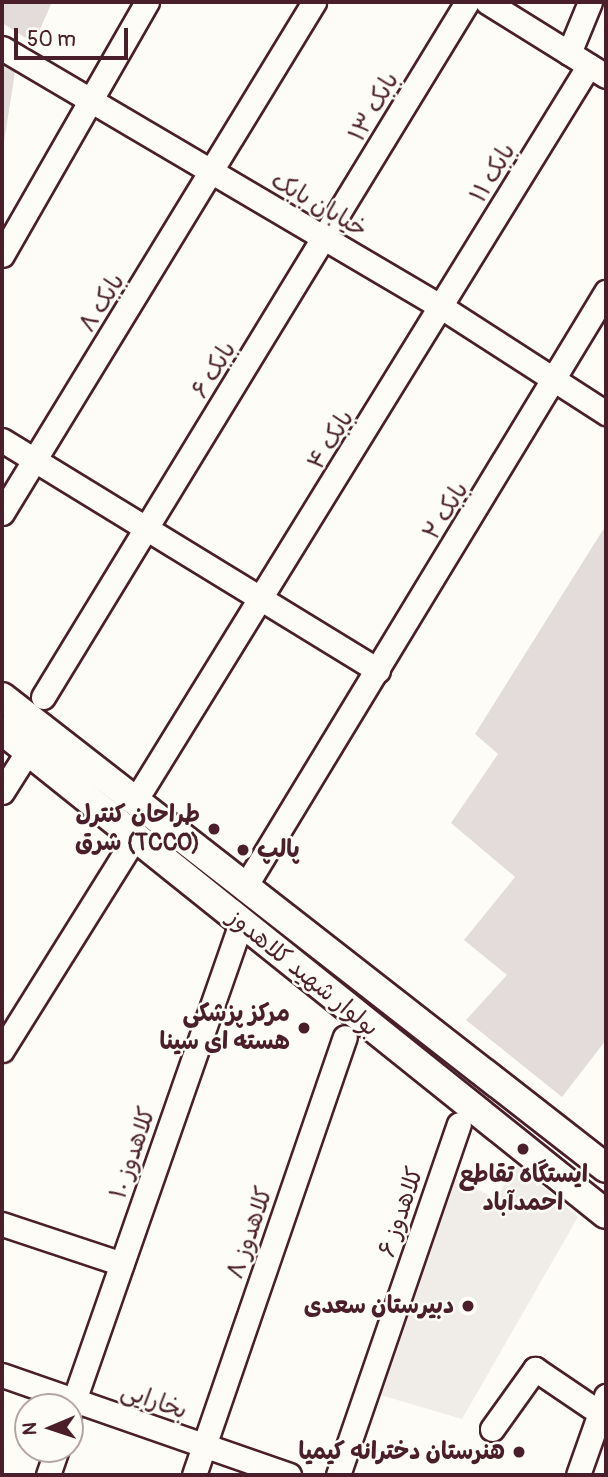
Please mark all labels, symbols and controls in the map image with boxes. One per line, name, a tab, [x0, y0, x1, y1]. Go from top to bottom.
scale bar	[18, 14, 131, 58]
text: 50 m	[27, 26, 76, 53]
street label: بابک ۱۳	[343, 67, 405, 147]
street label: بابک ۱۱	[464, 138, 522, 208]
street label: خیابان بابک	[266, 166, 372, 244]
street label: بابک ۸	[73, 268, 131, 338]
street label: بابک ۶	[186, 336, 242, 404]
street label: بابک ۴	[302, 405, 360, 475]
street label: بابک ۲	[417, 477, 475, 545]
place label: طراحان کنترل شرق (TCCO)	[75, 801, 200, 857]
marker: طراحان کنترل شرق (TCCO)	[206, 821, 222, 837]
place label: پالپ	[257, 836, 300, 864]
marker: پالپ	[235, 842, 251, 858]
street label: بولوار شهید کلاهدوز	[222, 903, 384, 1043]
place label: مرکز پزشکی هسته ای سینا	[160, 1000, 290, 1056]
marker: مرکز پزشکی هسته ای سینا	[296, 1020, 312, 1036]
street label: کلاهدوز ۱۰	[104, 1103, 162, 1203]
marker: ایستگاه تقاطع احمدآباد	[515, 1141, 531, 1157]
place label: ایستگاه تقاطع احمدآباد	[458, 1161, 588, 1217]
street label: کلاهدوز ۶	[372, 1163, 430, 1261]
street label: کلاهدوز ۸	[221, 1183, 279, 1283]
place label: دبیرستان سعدی	[304, 1292, 454, 1320]
marker: دبیرستان سعدی	[460, 1298, 476, 1314]
street label: بخارایی	[117, 1376, 191, 1426]
north arrow	[14, 1393, 84, 1463]
text: N	[18, 1422, 42, 1436]
place label: هنرستان دخترانه کیمیا	[299, 1438, 505, 1466]
marker: هنرستان دخترانه کیمیا	[511, 1444, 527, 1460]

